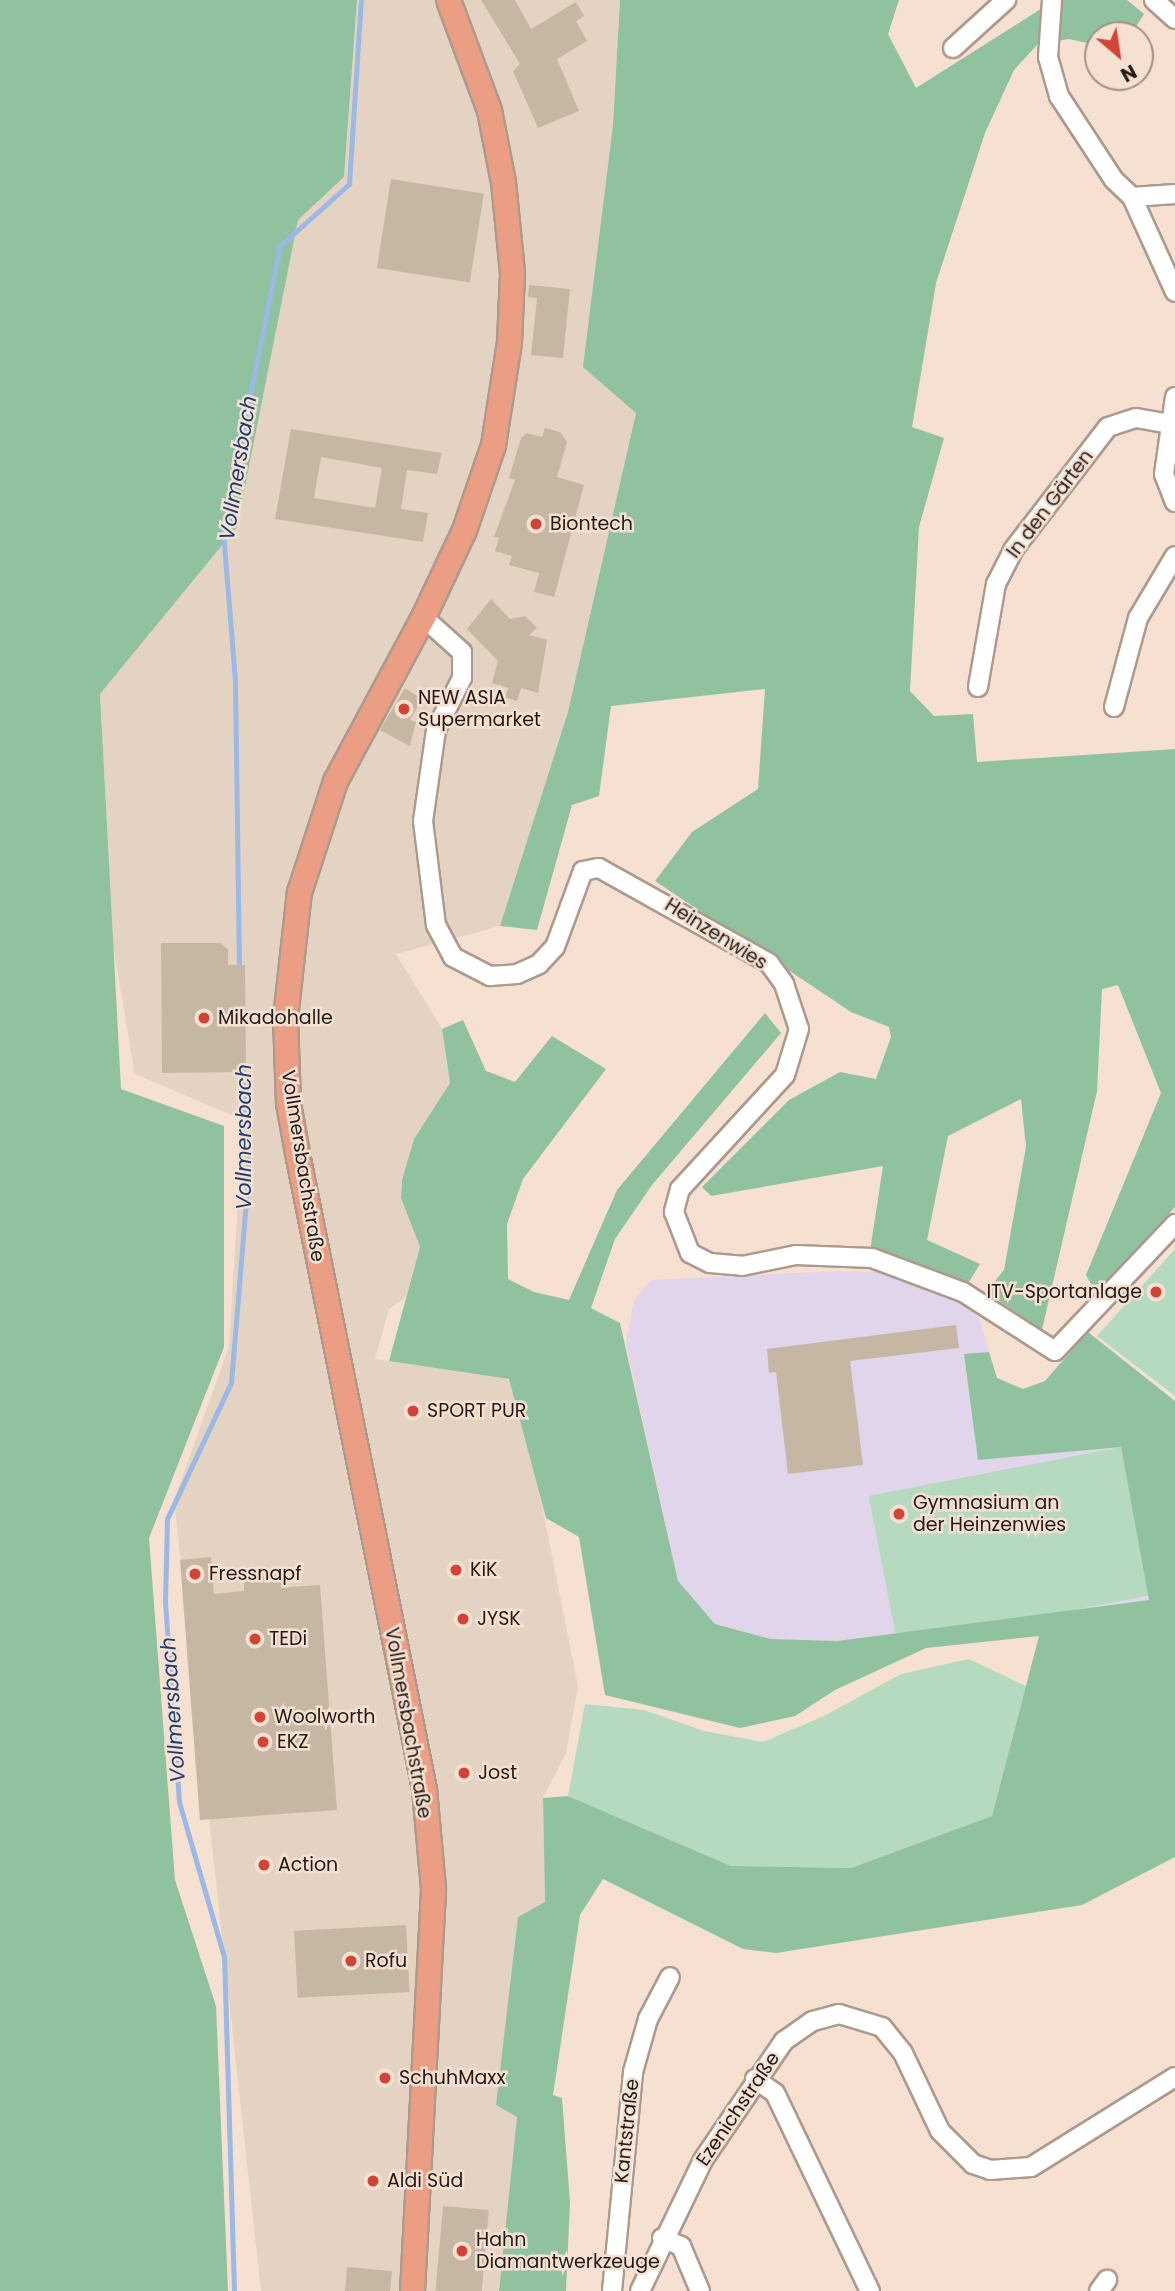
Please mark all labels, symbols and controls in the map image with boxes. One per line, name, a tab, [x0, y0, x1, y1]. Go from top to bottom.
north arrow	[1084, 21, 1154, 91]
text: N	[1116, 58, 1141, 88]
water label: Vollmersbach	[214, 394, 262, 542]
street label: In den Gärten	[1002, 445, 1098, 563]
place label: Biontech	[550, 513, 633, 535]
marker: Biontech	[528, 516, 544, 532]
place label: NEW ASIA Supermarket	[418, 687, 541, 731]
marker: NEW ASIA Supermarket	[396, 701, 412, 717]
street label: Heinzenwies	[661, 894, 771, 974]
place label: Mikadohalle	[218, 1007, 333, 1029]
marker: Mikadohalle	[196, 1010, 212, 1026]
water label: Vollmersbach	[231, 1064, 257, 1210]
street label: Vollmersbachstraße	[277, 1069, 329, 1263]
place label: ITV-Sportanlage	[986, 1281, 1142, 1303]
marker: ITV-Sportanlage	[1148, 1284, 1164, 1300]
place label: SPORT PUR	[427, 1400, 526, 1422]
marker: SPORT PUR	[405, 1403, 421, 1419]
place label: Gymnasium an der Heinzenwies	[913, 1492, 1066, 1536]
marker: Gymnasium an der Heinzenwies	[891, 1506, 907, 1522]
place label: KiK	[470, 1559, 497, 1581]
marker: KiK	[448, 1562, 464, 1578]
place label: Fressnapf	[209, 1563, 301, 1585]
marker: Fressnapf	[187, 1566, 203, 1582]
place label: JYSK	[477, 1608, 521, 1630]
marker: JYSK	[455, 1611, 471, 1627]
street label: Vollmersbachstraße	[380, 1626, 436, 1820]
place label: TEDi	[269, 1628, 307, 1650]
marker: TEDi	[247, 1631, 263, 1647]
water label: Vollmersbach	[155, 1636, 191, 1784]
place label: Woolworth	[274, 1706, 375, 1728]
marker: Woolworth	[252, 1709, 268, 1725]
place label: EKZ	[277, 1731, 308, 1753]
marker: EKZ	[255, 1734, 271, 1750]
place label: Jost	[478, 1762, 517, 1784]
marker: Jost	[456, 1765, 472, 1781]
place label: Action	[278, 1854, 338, 1876]
marker: Action	[256, 1857, 272, 1873]
place label: Rofu	[365, 1950, 407, 1972]
marker: Rofu	[343, 1953, 359, 1969]
street label: Ezenichstraße	[692, 2048, 784, 2170]
place label: SchuhMaxx	[399, 2067, 506, 2089]
marker: SchuhMaxx	[377, 2070, 393, 2086]
street label: Kantstraße	[610, 2078, 644, 2184]
place label: Aldi Süd	[387, 2170, 463, 2192]
marker: Aldi Süd	[365, 2173, 381, 2189]
place label: Hahn Diamantwerkzeuge	[476, 2229, 660, 2273]
marker: Hahn Diamantwerkzeuge	[454, 2243, 470, 2259]

